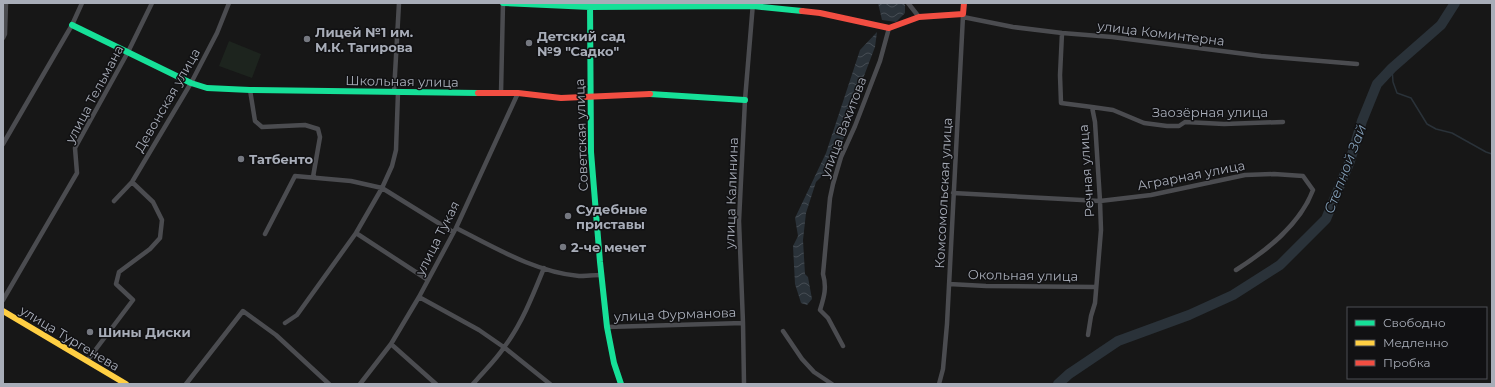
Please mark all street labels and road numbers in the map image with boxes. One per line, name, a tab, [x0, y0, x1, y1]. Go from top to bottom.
street label: улица Коминтерна	[1095, 17, 1226, 49]
street label: улица Тельмана	[61, 42, 127, 147]
street label: Девонская улица	[131, 45, 203, 155]
street label: Школьная улица	[345, 72, 459, 90]
street label: улица Вахитова	[816, 74, 870, 181]
street label: Советская улица	[571, 78, 591, 192]
street label: Заозёрная улица	[1152, 104, 1268, 120]
street label: Комсомольская улица	[931, 117, 955, 269]
street label: Речная улица	[1075, 124, 1097, 218]
street label: улица Калинина	[721, 137, 741, 250]
street label: Аграрная улица	[1136, 157, 1246, 193]
street label: улица Тукая	[411, 198, 463, 279]
street label: Окольная улица	[968, 266, 1078, 284]
street label: улица Тургенева	[16, 301, 123, 374]
street label: улица Фурманова	[613, 304, 736, 324]

